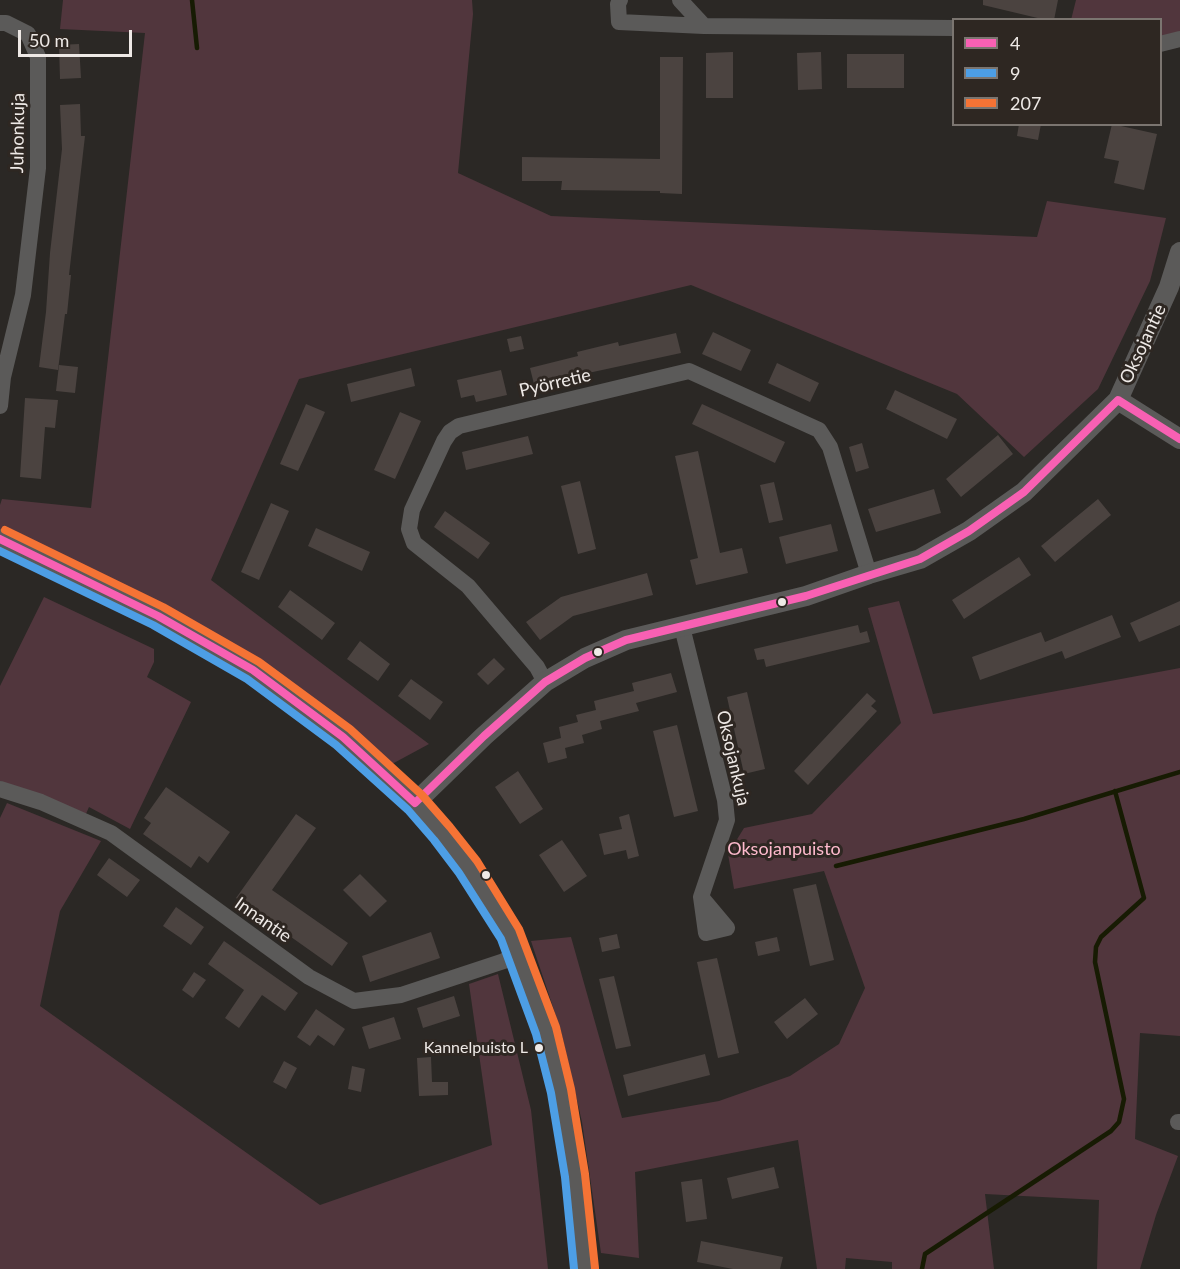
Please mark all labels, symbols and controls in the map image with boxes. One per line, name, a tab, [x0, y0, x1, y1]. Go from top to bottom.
scale bar	[21, 18, 135, 56]
legend	[952, 18, 1162, 126]
text: 50 m	[29, 29, 69, 51]
text: 4	[1010, 32, 1020, 54]
text: 9	[1010, 62, 1020, 84]
text: 207	[1010, 92, 1041, 114]
street label: Juhonkuja	[7, 93, 29, 173]
street label: Oksojantie	[1115, 301, 1171, 387]
street label: Pyörretie	[517, 364, 593, 402]
unlabelled marker	[776, 596, 788, 608]
unlabelled marker	[592, 646, 604, 658]
street label: Oksojankuja	[712, 708, 754, 808]
park label: Oksojanpuisto	[727, 838, 841, 860]
unlabelled marker	[480, 869, 492, 881]
street label: Innantie	[230, 893, 296, 947]
place label: Kannelpuisto L	[424, 1038, 528, 1058]
marker: Kannelpuisto L	[533, 1042, 545, 1054]

